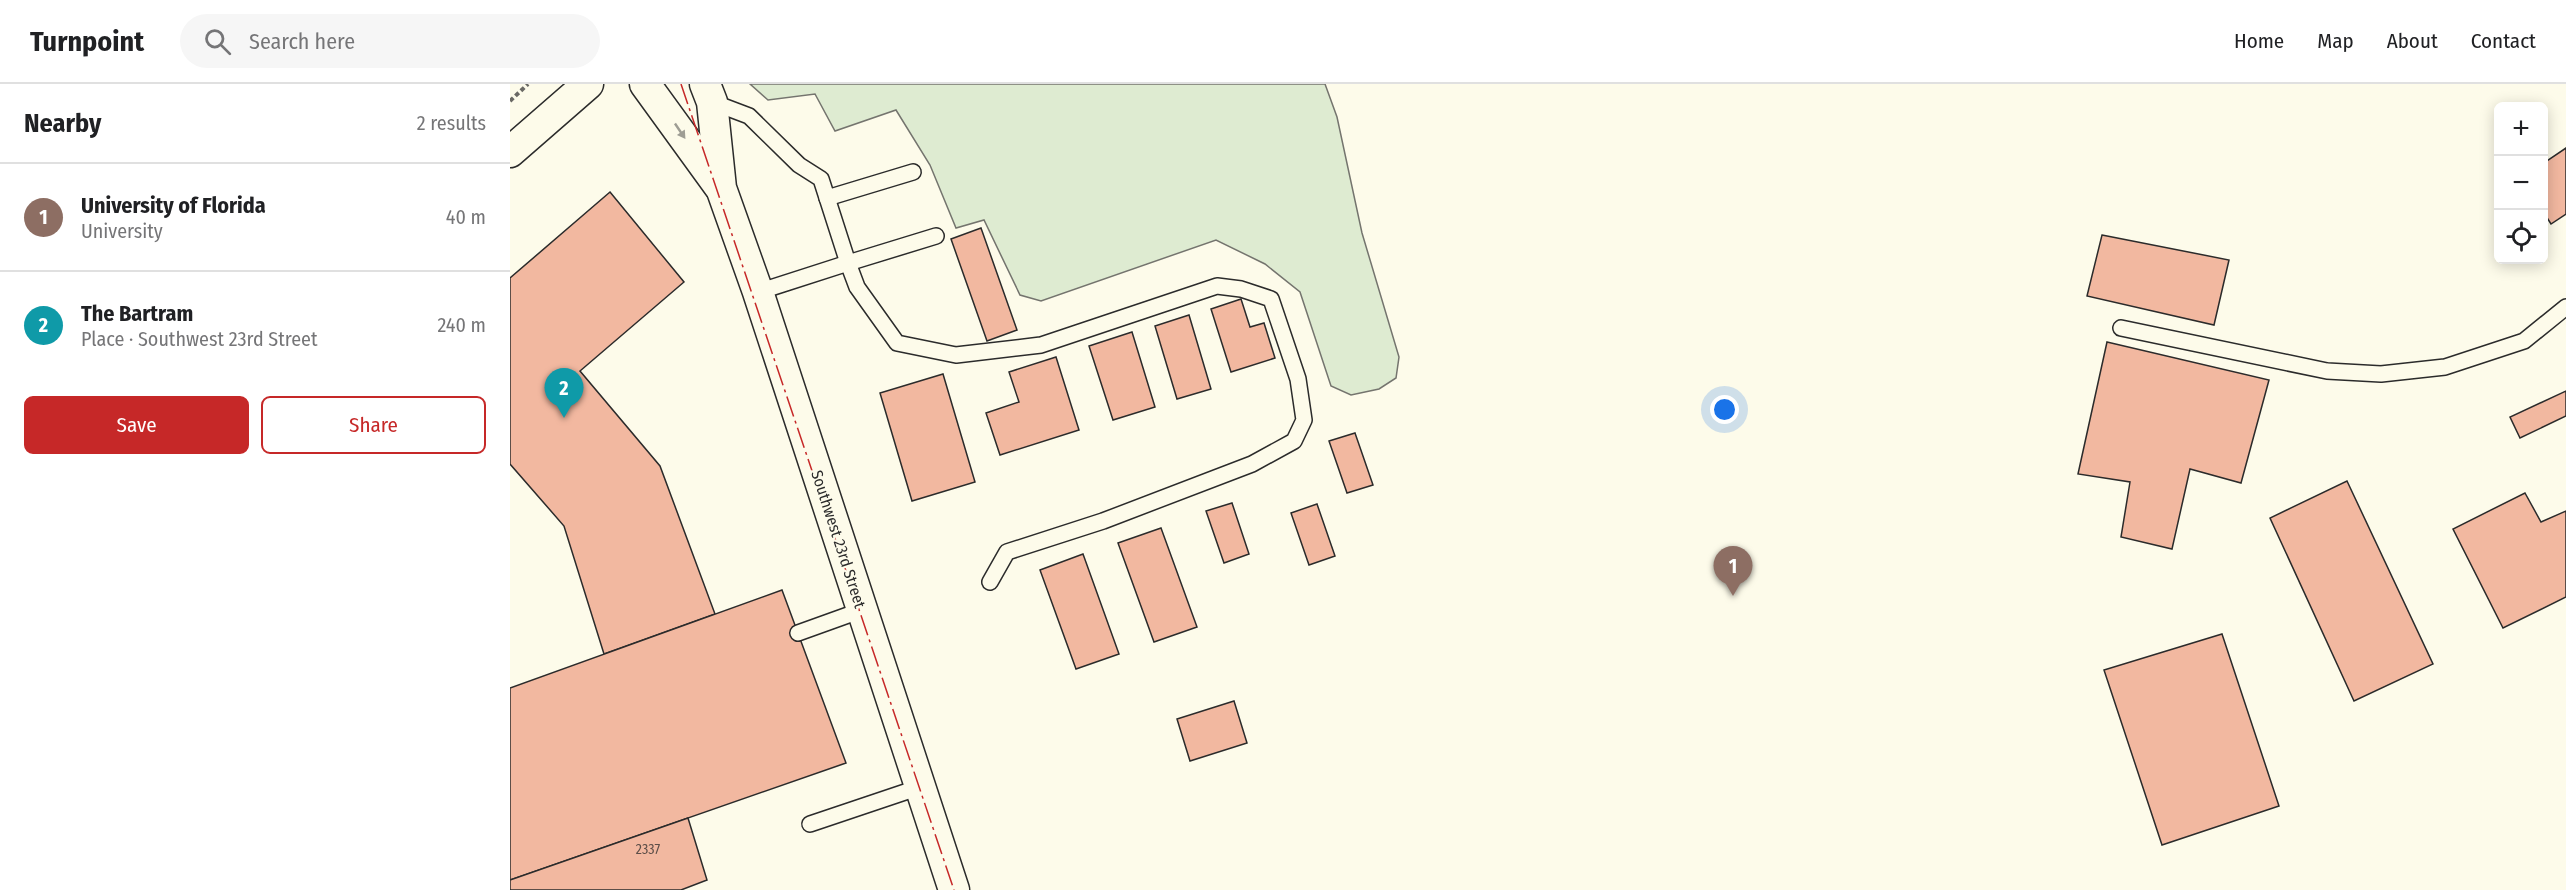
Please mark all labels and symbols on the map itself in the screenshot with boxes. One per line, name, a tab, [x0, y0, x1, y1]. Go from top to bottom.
one-way arrow	[674, 122, 686, 138]
pin: 2	[544, 368, 584, 418]
your location	[1710, 395, 1739, 424]
street label: Southwest 23rd Street	[807, 468, 870, 611]
pin: 1	[1714, 546, 1752, 596]
house number: 2337	[636, 841, 661, 858]

